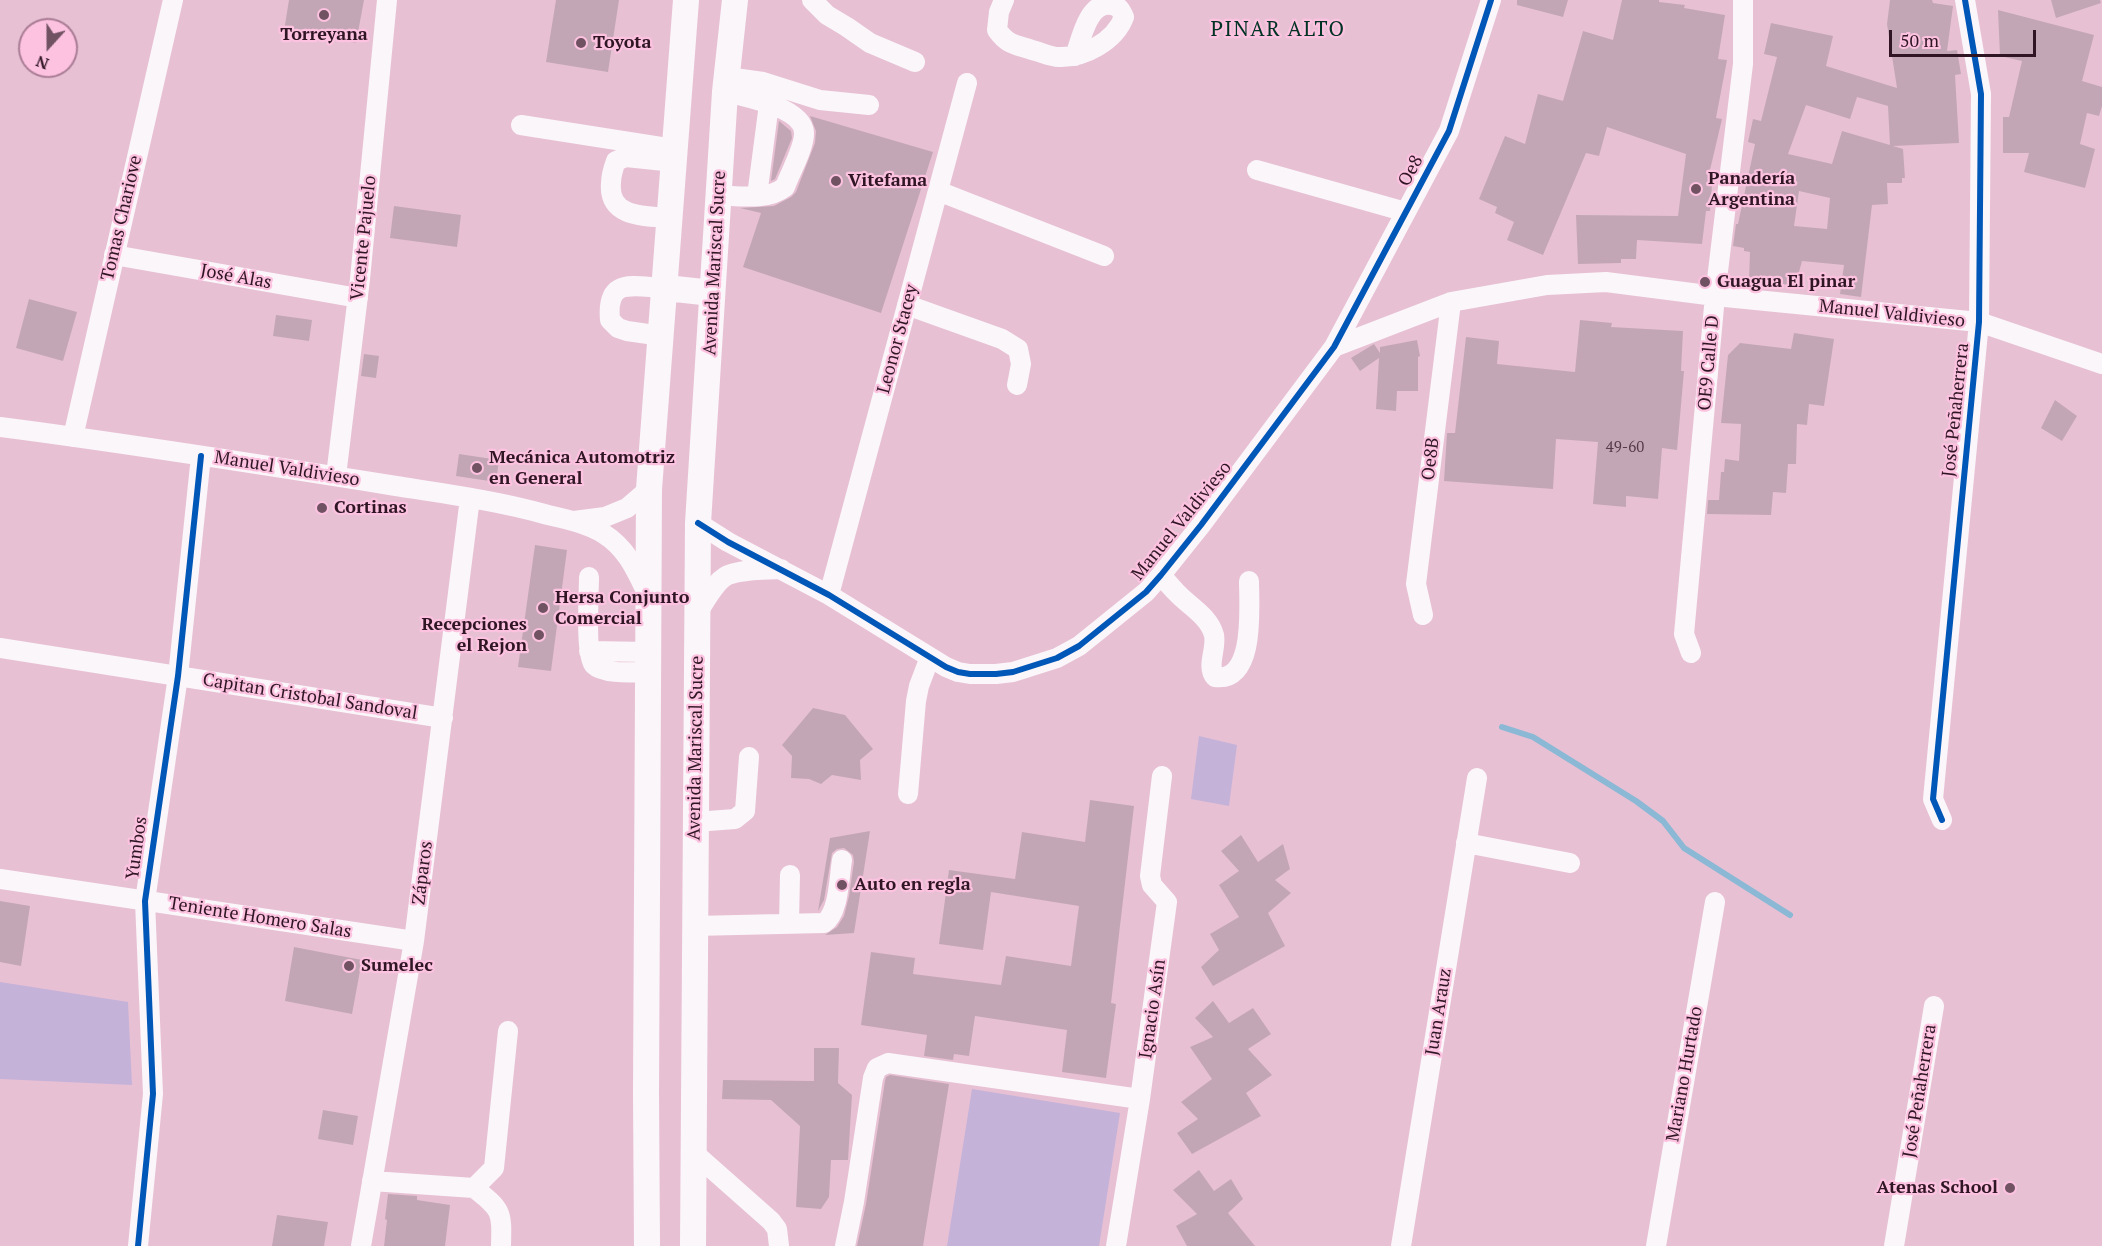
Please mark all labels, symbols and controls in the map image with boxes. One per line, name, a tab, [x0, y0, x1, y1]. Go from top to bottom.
marker: Torreyana	[317, 8, 331, 22]
district label: PINAR ALTO	[1211, 17, 1345, 43]
north arrow	[18, 18, 78, 78]
scale bar	[1892, 18, 2039, 56]
place label: Torreyana	[280, 24, 368, 46]
text: 50 m	[1900, 28, 1939, 52]
place label: Toyota	[593, 32, 651, 54]
marker: Toyota	[574, 36, 588, 50]
text: N	[33, 50, 52, 75]
street label: Oe8	[1394, 152, 1428, 190]
street label: Tomas Chariove	[97, 153, 147, 283]
place label: Panadería Argentina	[1708, 168, 1795, 210]
street label: Avenida Mariscal Sucre	[699, 170, 731, 356]
place label: Vitefama	[848, 170, 927, 192]
marker: Vitefama	[829, 174, 843, 188]
street label: Vicente Pajuelo	[347, 175, 381, 301]
marker: Panadería Argentina	[1689, 182, 1703, 196]
street label: José Alas	[199, 260, 273, 294]
place label: Guagua El pinar	[1717, 271, 1855, 293]
marker: Guagua El pinar	[1698, 275, 1712, 289]
street label: Leonor Stacey	[873, 282, 923, 396]
street label: Manuel Valdivieso	[1818, 296, 1966, 332]
street label: OE9 Calle D	[1694, 315, 1724, 411]
street label: José Peñaherrera	[1938, 342, 1974, 478]
street label: Oe8B	[1418, 436, 1444, 482]
house number: 49-60	[1606, 439, 1644, 457]
street label: Manuel Valdivieso	[213, 447, 361, 491]
place label: Mecánica Automotriz en General	[489, 447, 675, 490]
street label: Manuel Valdivieso	[1127, 457, 1237, 585]
marker: Mecánica Automotriz en General	[470, 461, 484, 475]
place label: Cortinas	[334, 497, 407, 519]
marker: Cortinas	[315, 501, 329, 515]
place label: Hersa Conjunto Comercial	[555, 587, 689, 630]
marker: Hersa Conjunto Comercial	[536, 601, 550, 615]
place label: Recepciones el Rejon	[421, 614, 527, 656]
marker: Recepciones el Rejon	[532, 628, 546, 642]
street label: Avenida Mariscal Sucre	[684, 655, 708, 841]
street label: Capitan Cristobal Sandoval	[201, 669, 419, 725]
street label: Yumbos	[122, 815, 152, 881]
street label: Záparos	[408, 840, 438, 906]
place label: Auto en regla	[854, 874, 971, 896]
marker: Auto en regla	[835, 878, 849, 892]
street label: Teniente Homero Salas	[167, 893, 353, 943]
place label: Sumelec	[361, 955, 433, 977]
street label: Ignacio Asín	[1135, 958, 1171, 1060]
marker: Sumelec	[342, 959, 356, 973]
street label: Juan Arauz	[1421, 967, 1457, 1057]
street label: Mariano Hurtado	[1662, 1005, 1708, 1143]
street label: José Peñaherrera	[1899, 1023, 1941, 1159]
place label: Atenas School	[1877, 1177, 1998, 1199]
marker: Atenas School	[2003, 1181, 2017, 1195]

